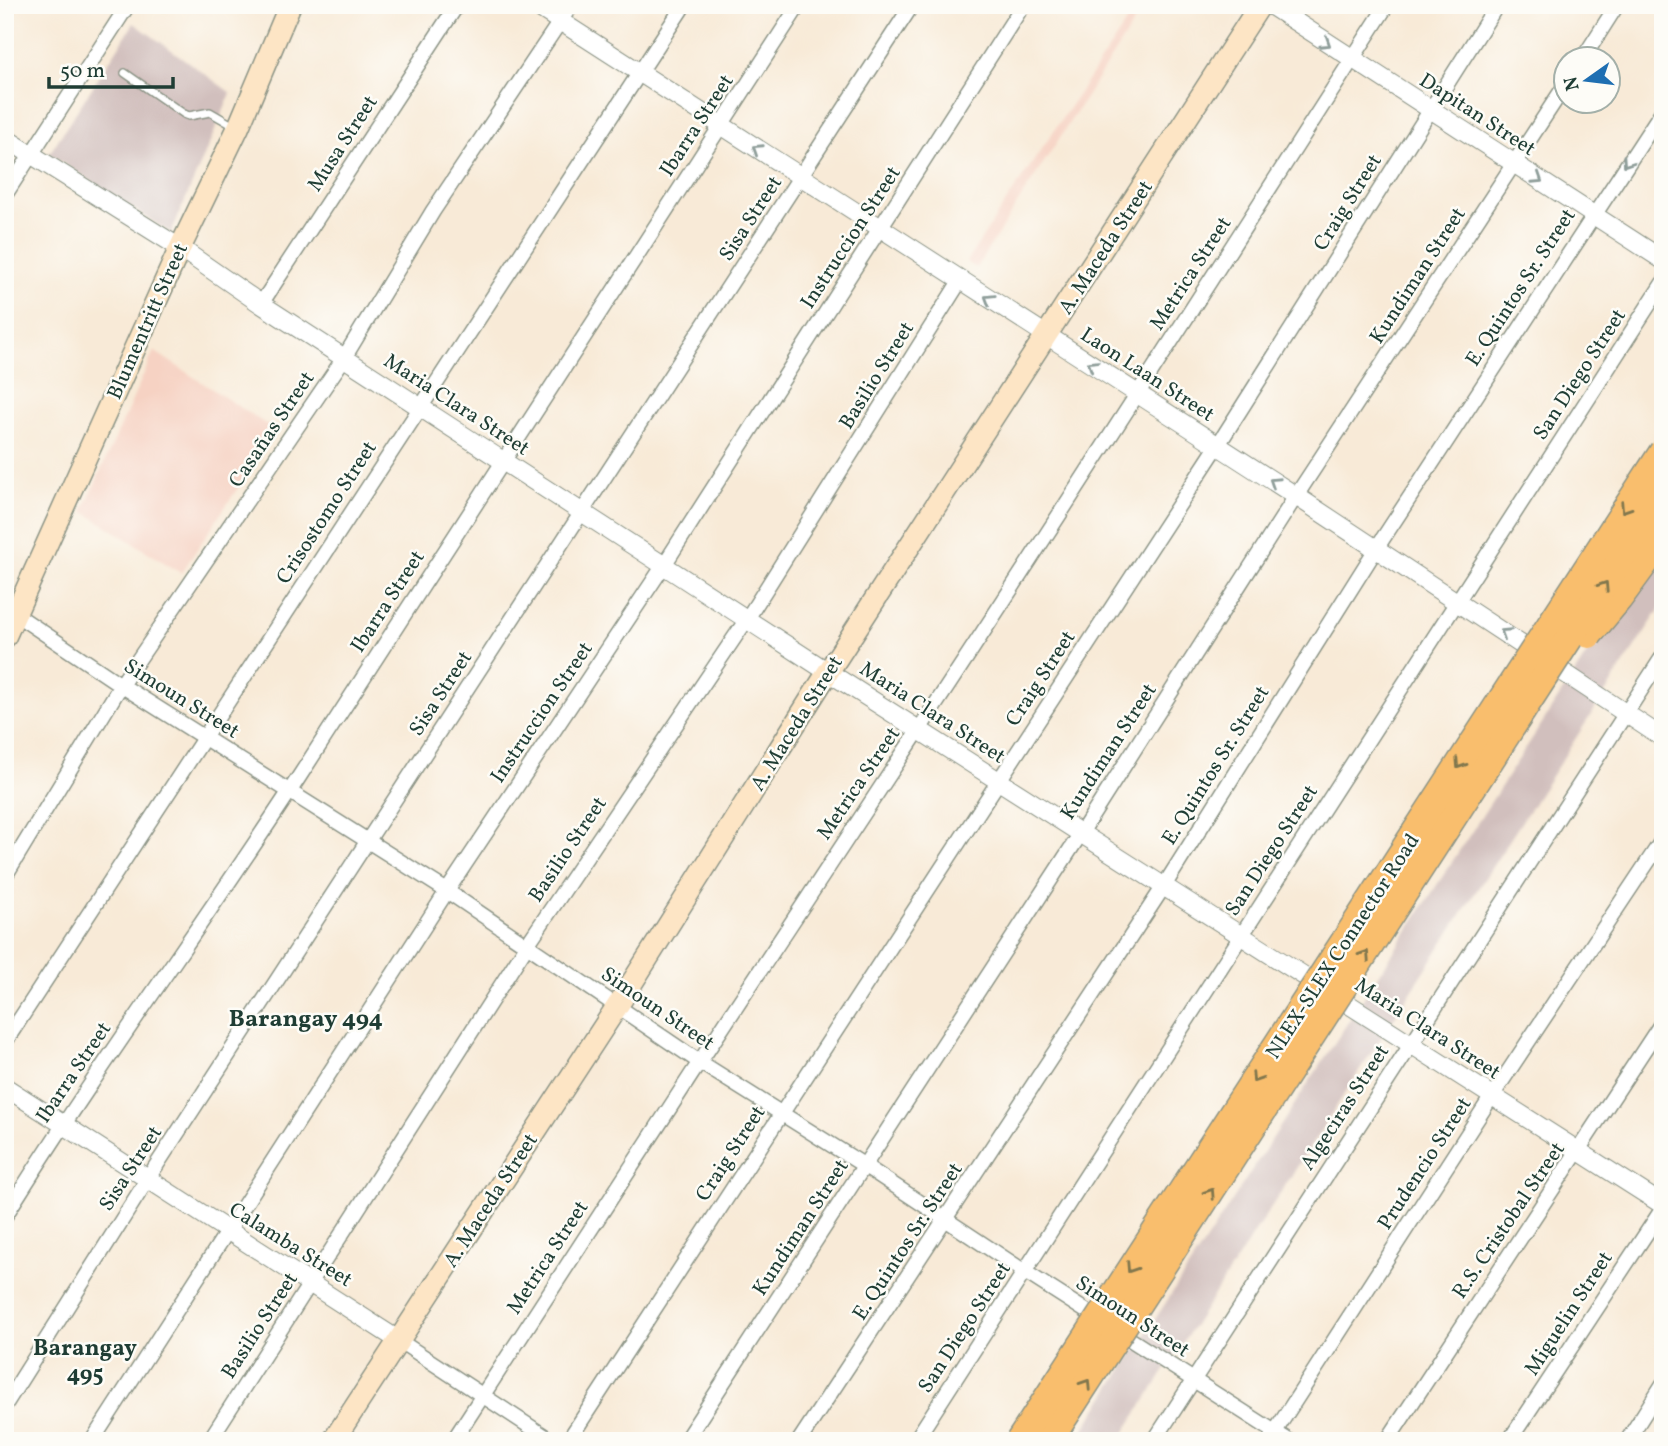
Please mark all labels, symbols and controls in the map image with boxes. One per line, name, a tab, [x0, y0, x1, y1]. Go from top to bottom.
one-way arrow	[1319, 35, 1332, 48]
scale bar	[49, 46, 173, 90]
north arrow	[1552, 46, 1622, 116]
text: 50 m	[60, 57, 105, 86]
street label: Dapitan Street	[1413, 67, 1541, 164]
street label: Ibarra Street	[653, 69, 741, 183]
text: N	[1558, 74, 1587, 93]
street label: Musa Street	[301, 90, 385, 198]
one-way arrow	[751, 144, 764, 157]
street label: Craig Street	[1307, 149, 1390, 257]
one-way arrow	[1623, 154, 1636, 167]
street label: Instruccion Street	[794, 161, 908, 315]
street label: Sisa Street	[713, 170, 790, 267]
one-way arrow	[1531, 171, 1544, 184]
street label: A. Maceda Street	[1052, 175, 1161, 321]
street label: Kundiman Street	[1363, 202, 1473, 350]
street label: E. Quintos Sr. Street	[1459, 203, 1583, 372]
street label: Metrica Street	[1144, 211, 1239, 337]
street label: Blumentritt Street	[101, 239, 196, 404]
one-way arrow	[983, 295, 996, 308]
street label: San Diego Street	[1527, 303, 1634, 446]
street label: Basilio Street	[833, 316, 922, 435]
street label: Laon Laan Street	[1074, 321, 1220, 430]
street label: Maria Clara Street	[378, 347, 535, 463]
one-way arrow	[1087, 361, 1100, 373]
street label: Casañas Street	[223, 366, 322, 494]
street label: Crisostomo Street	[270, 436, 384, 590]
one-way arrow	[1268, 477, 1281, 490]
one-way arrow	[1620, 500, 1633, 513]
street label: Ibarra Street	[344, 545, 432, 659]
one-way arrow	[1595, 580, 1608, 593]
street label: Craig Street	[999, 625, 1083, 733]
one-way arrow	[1499, 629, 1512, 642]
street label: Instruccion Street	[484, 636, 600, 789]
street label: Sisa Street	[403, 645, 480, 742]
street label: A. Maceda Street	[744, 650, 851, 797]
street label: Simoun Street	[118, 652, 245, 746]
street label: Maria Clara Street	[854, 655, 1011, 771]
street label: Kundiman Street	[1054, 678, 1164, 826]
street label: E. Quintos Sr. Street	[1155, 680, 1277, 851]
street label: Metrica Street	[811, 722, 908, 846]
one-way arrow	[1455, 756, 1468, 769]
street label: San Diego Street	[1219, 779, 1326, 922]
street label: Basilio Street	[522, 791, 614, 908]
street label: NLEX-SLEX Connector Road	[1259, 828, 1427, 1065]
one-way arrow	[1356, 950, 1369, 963]
street label: Simoun Street	[595, 961, 720, 1058]
street label: Maria Clara Street	[1349, 971, 1506, 1087]
district label: Barangay 494	[229, 1003, 383, 1037]
street label: Ibarra Street	[30, 1016, 119, 1129]
street label: Algeciras Street	[1294, 1039, 1397, 1176]
one-way arrow	[1252, 1070, 1265, 1083]
street label: Prudencio Street	[1371, 1092, 1479, 1236]
street label: Craig Street	[689, 1100, 773, 1208]
street label: Sisa Street	[93, 1120, 170, 1217]
street label: A. Maceda Street	[437, 1128, 546, 1274]
street label: R.S. Cristobal Street	[1446, 1137, 1573, 1305]
street label: Kundiman Street	[746, 1154, 856, 1302]
street label: E. Quintos Sr. Street	[846, 1157, 970, 1326]
one-way arrow	[1202, 1188, 1214, 1201]
street label: Metrica Street	[501, 1195, 596, 1321]
street label: Calamba Street	[223, 1196, 358, 1295]
street label: Miguelin Street	[1518, 1246, 1620, 1382]
street label: San Diego Street	[912, 1256, 1019, 1399]
one-way arrow	[1127, 1261, 1140, 1274]
street label: Basilio Street	[215, 1267, 306, 1385]
street label: Simoun Street	[1069, 1269, 1195, 1365]
district label: Barangay 495	[33, 1333, 137, 1391]
one-way arrow	[1077, 1378, 1090, 1391]

